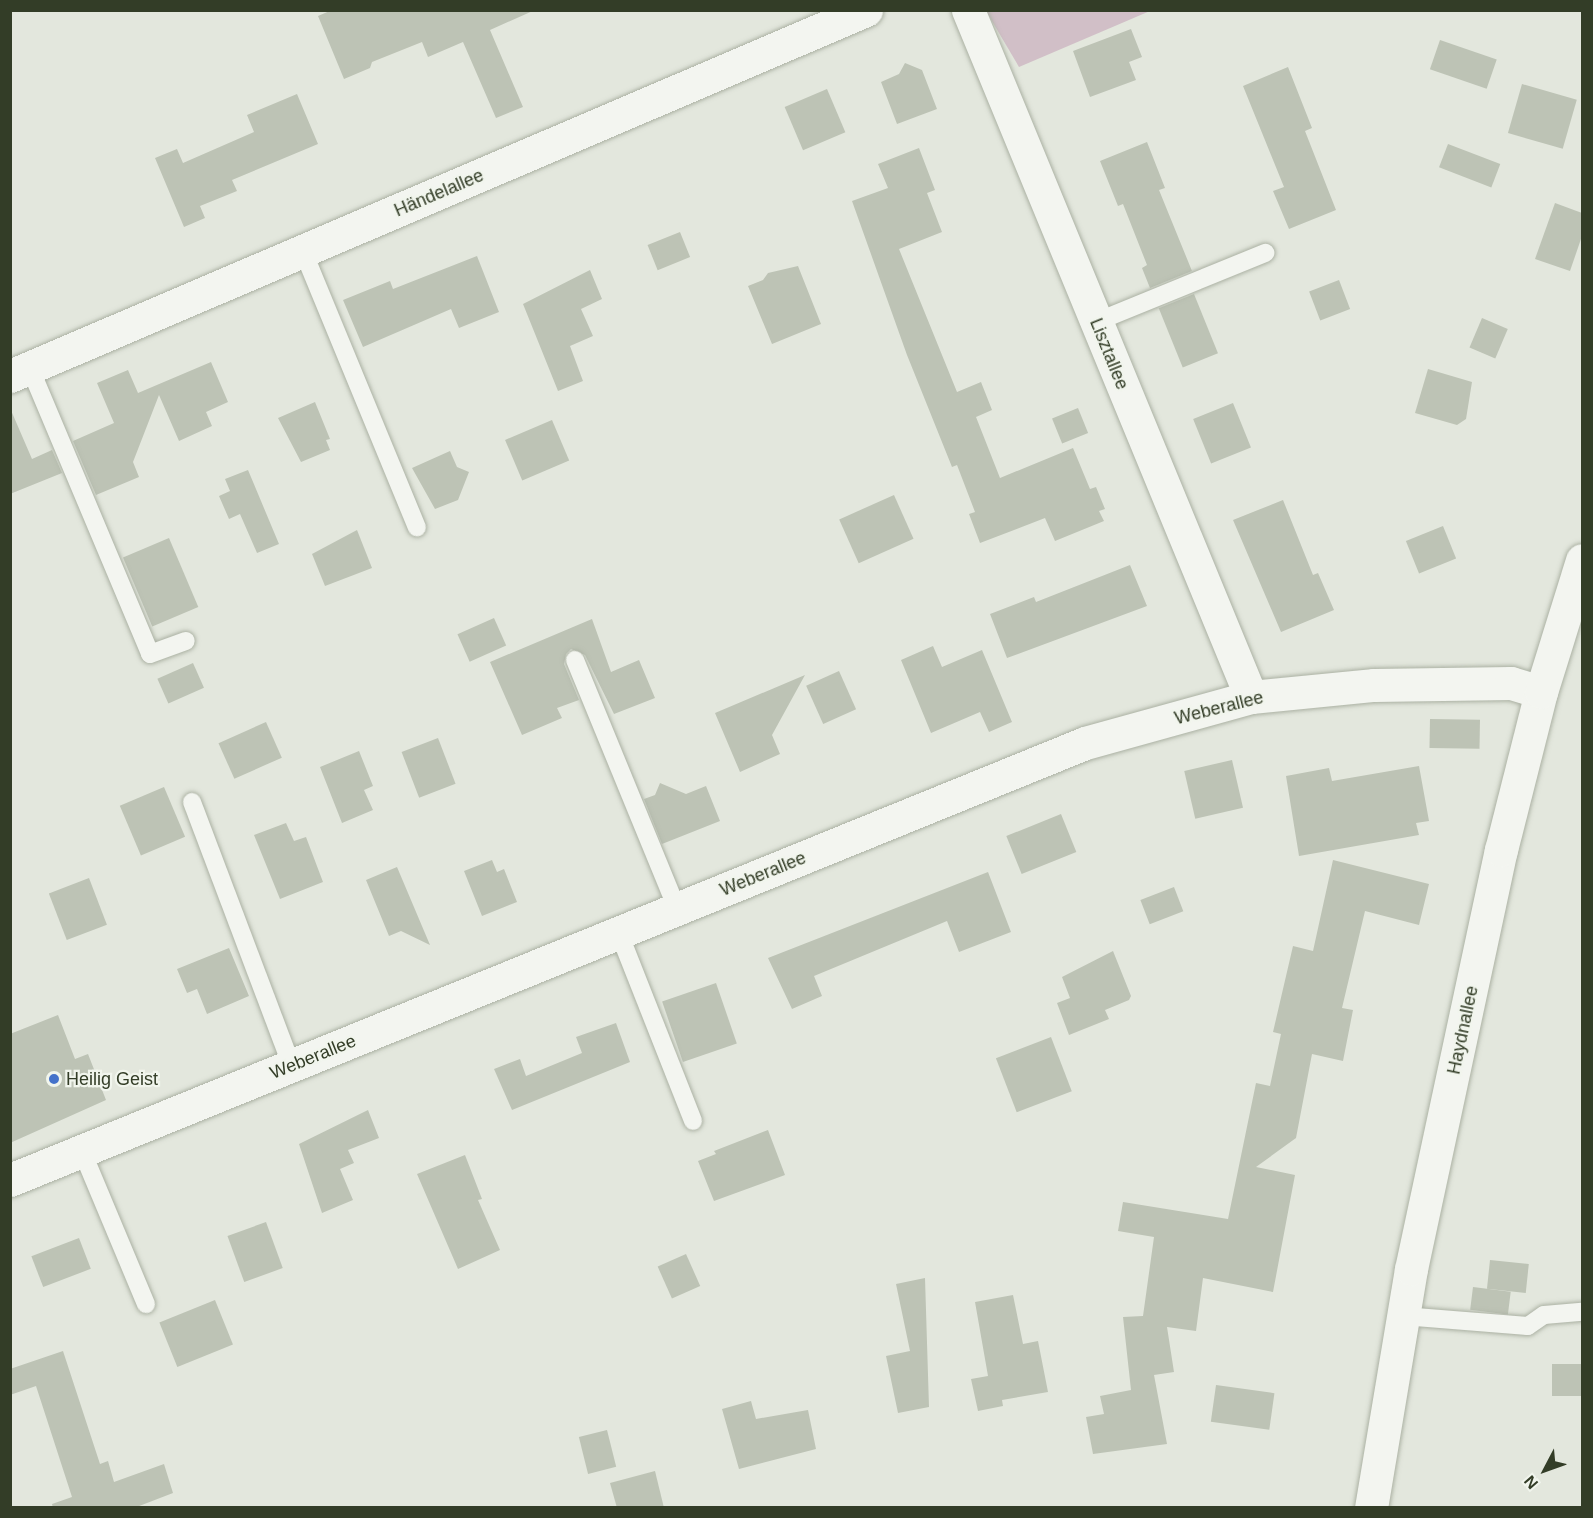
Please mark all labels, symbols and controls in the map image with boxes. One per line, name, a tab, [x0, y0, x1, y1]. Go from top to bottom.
street label: Händelallee	[391, 164, 487, 222]
street label: Lisztallee	[1085, 315, 1133, 393]
street label: Weberallee	[1172, 687, 1266, 729]
street label: Weberallee	[717, 847, 809, 901]
street label: Haydnallee	[1443, 984, 1483, 1076]
street label: Weberallee	[267, 1030, 359, 1084]
place label: Heilig Geist	[66, 1068, 158, 1090]
marker: Heilig Geist	[47, 1072, 61, 1086]
north arrow	[1515, 1440, 1575, 1500]
text: N	[1521, 1472, 1541, 1492]

